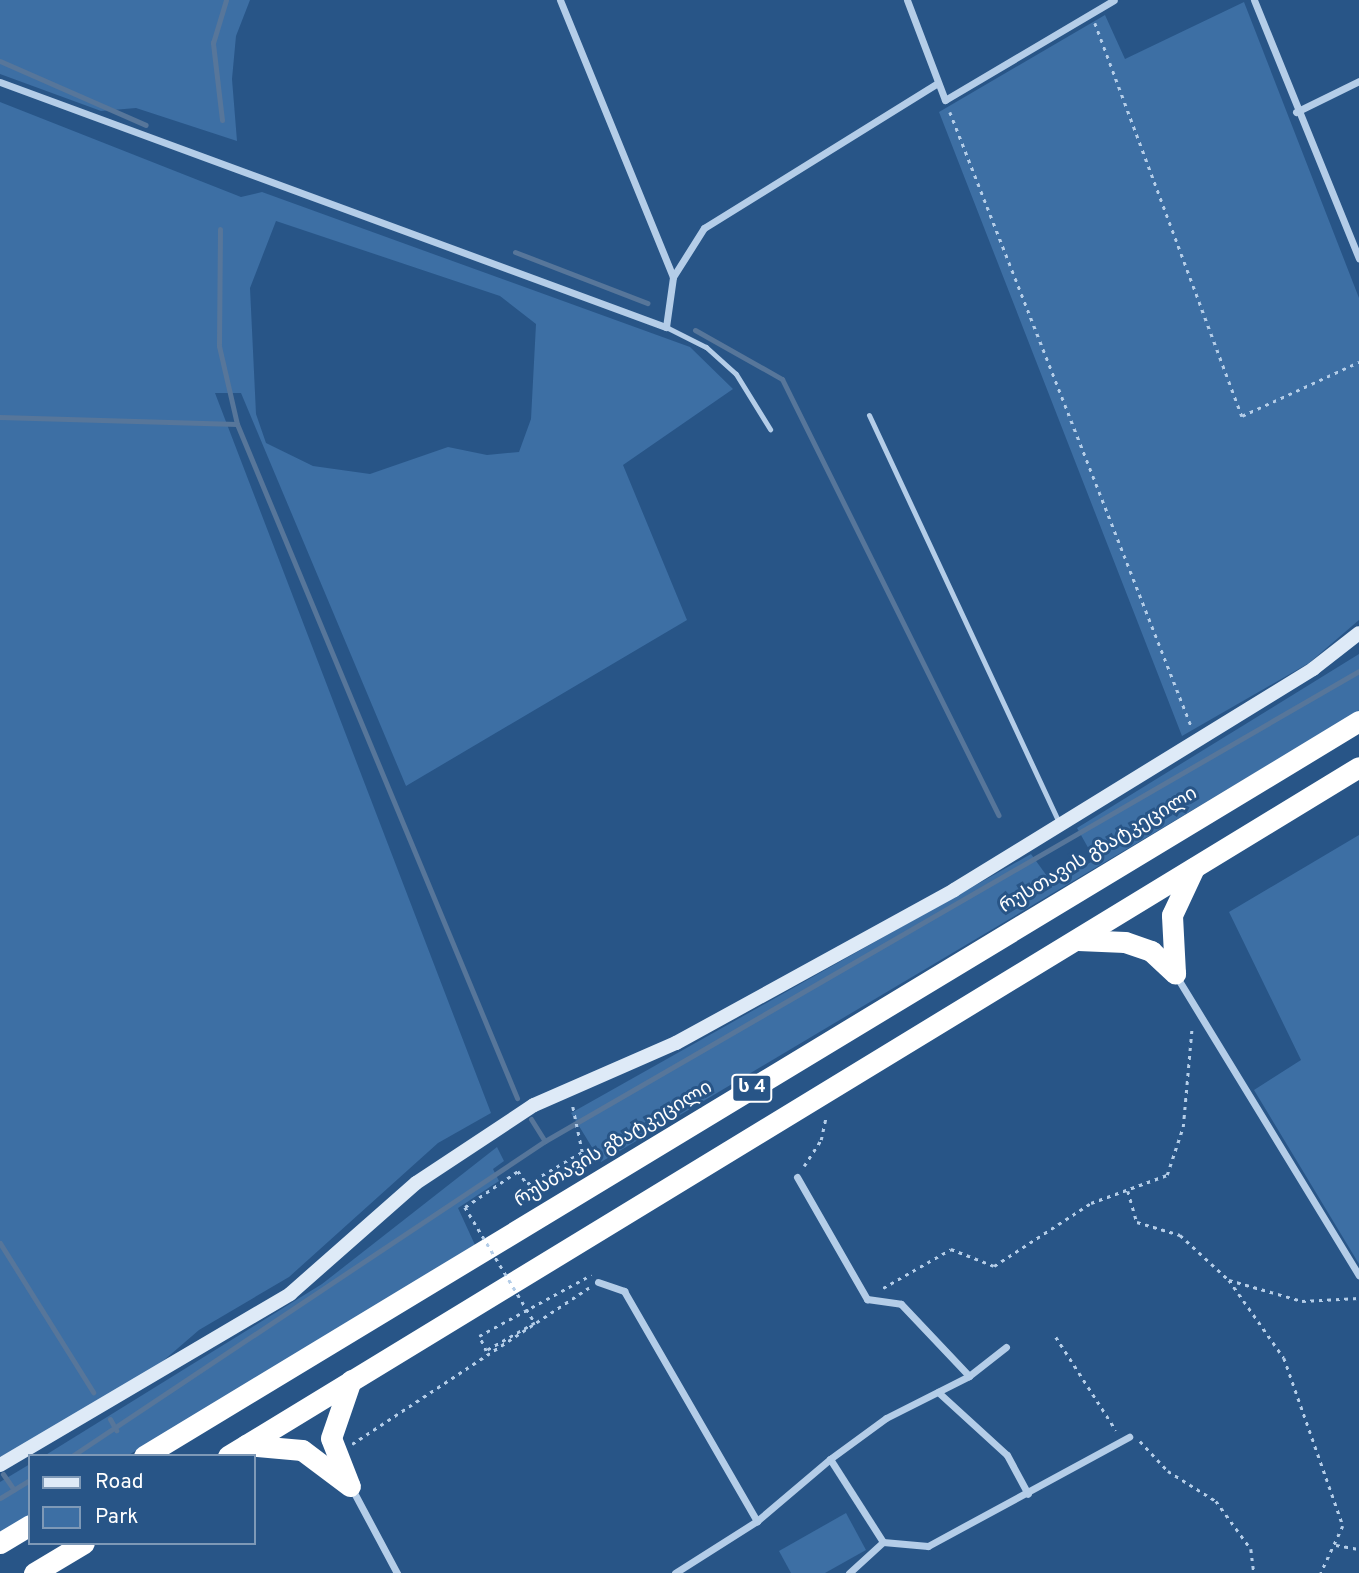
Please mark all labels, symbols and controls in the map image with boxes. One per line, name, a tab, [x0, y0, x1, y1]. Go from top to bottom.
street label: რუსთავის გზატკეცილი	[996, 783, 1202, 919]
road number: ს 4	[731, 1073, 773, 1102]
street label: რუსთავის გზატკეცილი	[511, 1077, 717, 1213]
legend	[28, 1454, 256, 1545]
text: Road	[95, 1469, 144, 1496]
text: Park	[95, 1504, 138, 1531]

